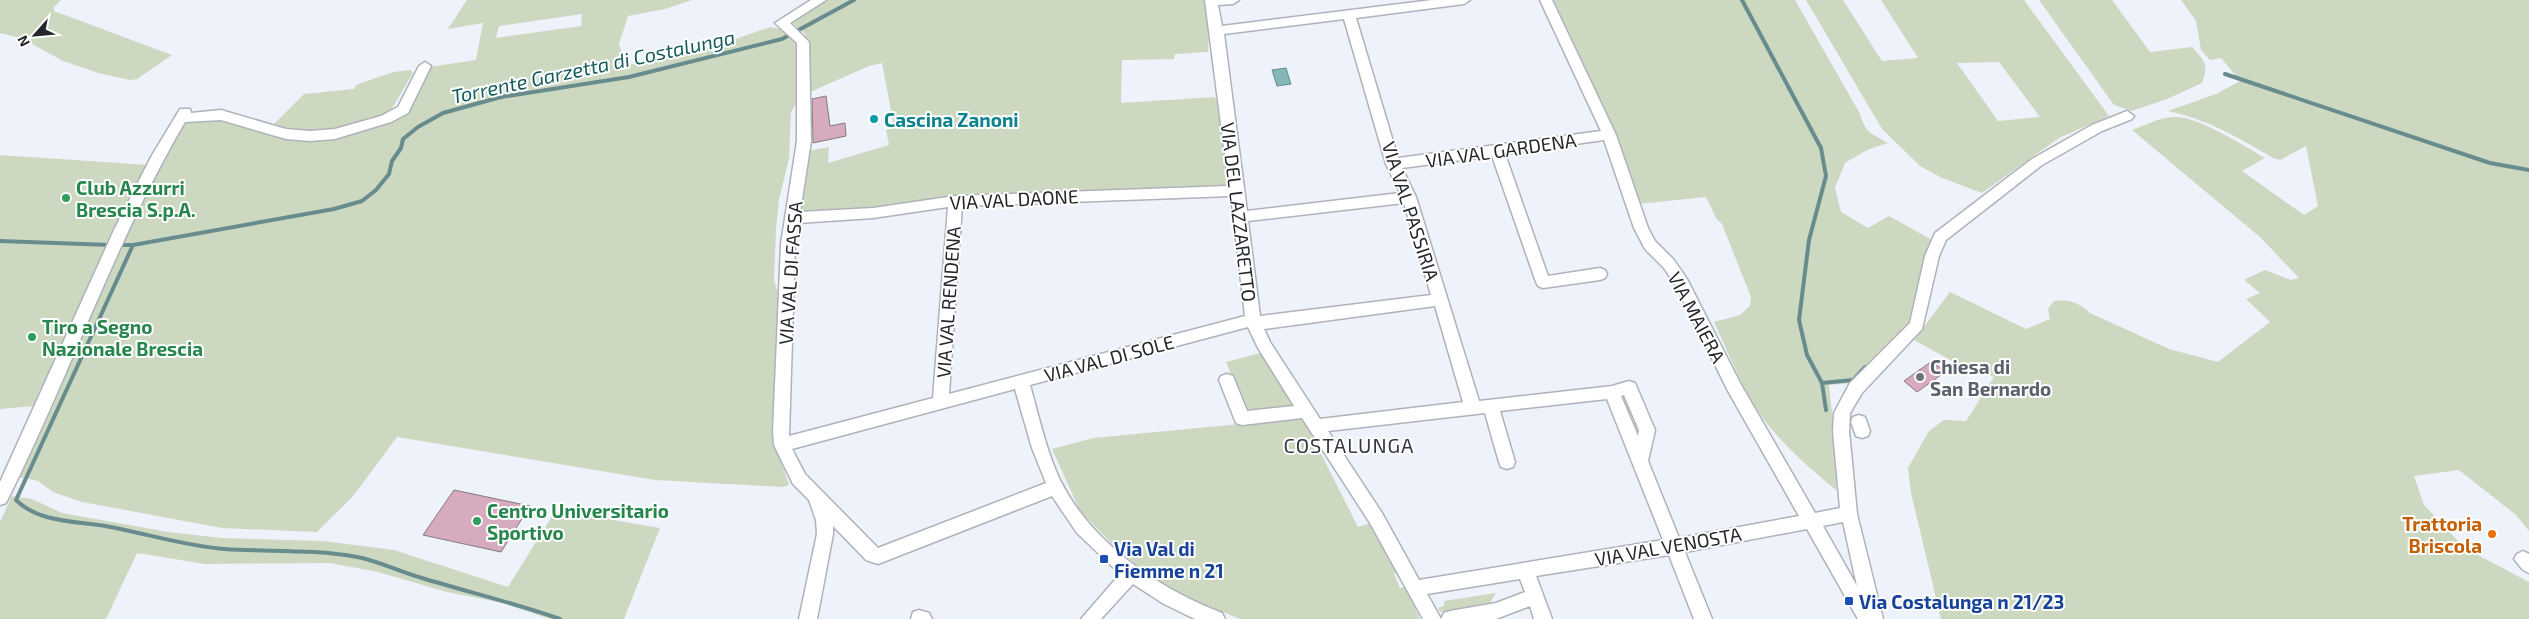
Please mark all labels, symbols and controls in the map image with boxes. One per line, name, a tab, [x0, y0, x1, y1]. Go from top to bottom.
north arrow	[10, 10, 60, 60]
water label: Torrente Garzetta di Costalunga	[449, 24, 737, 108]
text: N	[13, 33, 33, 49]
place label: Cascina Zanoni	[884, 108, 1019, 131]
marker: Cascina Zanoni	[868, 113, 880, 125]
street label: VIA DEL LAZZARETTO	[1217, 121, 1261, 303]
street label: VIA VAL GARDENA	[1424, 128, 1578, 172]
street label: VIA VAL PASSIRIA	[1378, 138, 1444, 284]
place label: Club Azzurri Brescia S.p.A.	[76, 176, 196, 221]
street label: VIA VAL DAONE	[949, 184, 1079, 214]
marker: Club Azzurri Brescia S.p.A.	[60, 192, 72, 204]
street label: VIA VAL DI FASSA	[774, 200, 807, 346]
street label: VIA VAL RENDENA	[931, 225, 965, 379]
street label: VIA MAIERA	[1663, 268, 1731, 367]
place label: Tiro a Segno Nazionale Brescia	[42, 315, 203, 360]
street label: VIA VAL DI SOLE	[1042, 330, 1176, 386]
marker: Tiro a Segno Nazionale Brescia	[26, 331, 38, 343]
place label: Chiesa di San Bernardo	[1930, 355, 2051, 400]
marker: Chiesa di San Bernardo	[1914, 371, 1926, 383]
district label: COSTALUNGA	[1284, 433, 1414, 457]
place label: Centro Universitario Sportivo	[487, 499, 669, 544]
place label: Trattoria Briscola	[2402, 512, 2482, 557]
marker: Centro Universitario Sportivo	[471, 515, 483, 527]
street label: VIA VAL VENOSTA	[1593, 522, 1743, 570]
marker: Trattoria Briscola	[2486, 528, 2498, 540]
place label: Via Val di Fiemme n 21	[1114, 537, 1224, 582]
marker: Via Val di Fiemme n 21	[1098, 553, 1110, 565]
place label: Via Costalunga n 21/23	[1859, 590, 2064, 613]
marker: Via Costalunga n 21/23	[1843, 595, 1855, 607]

